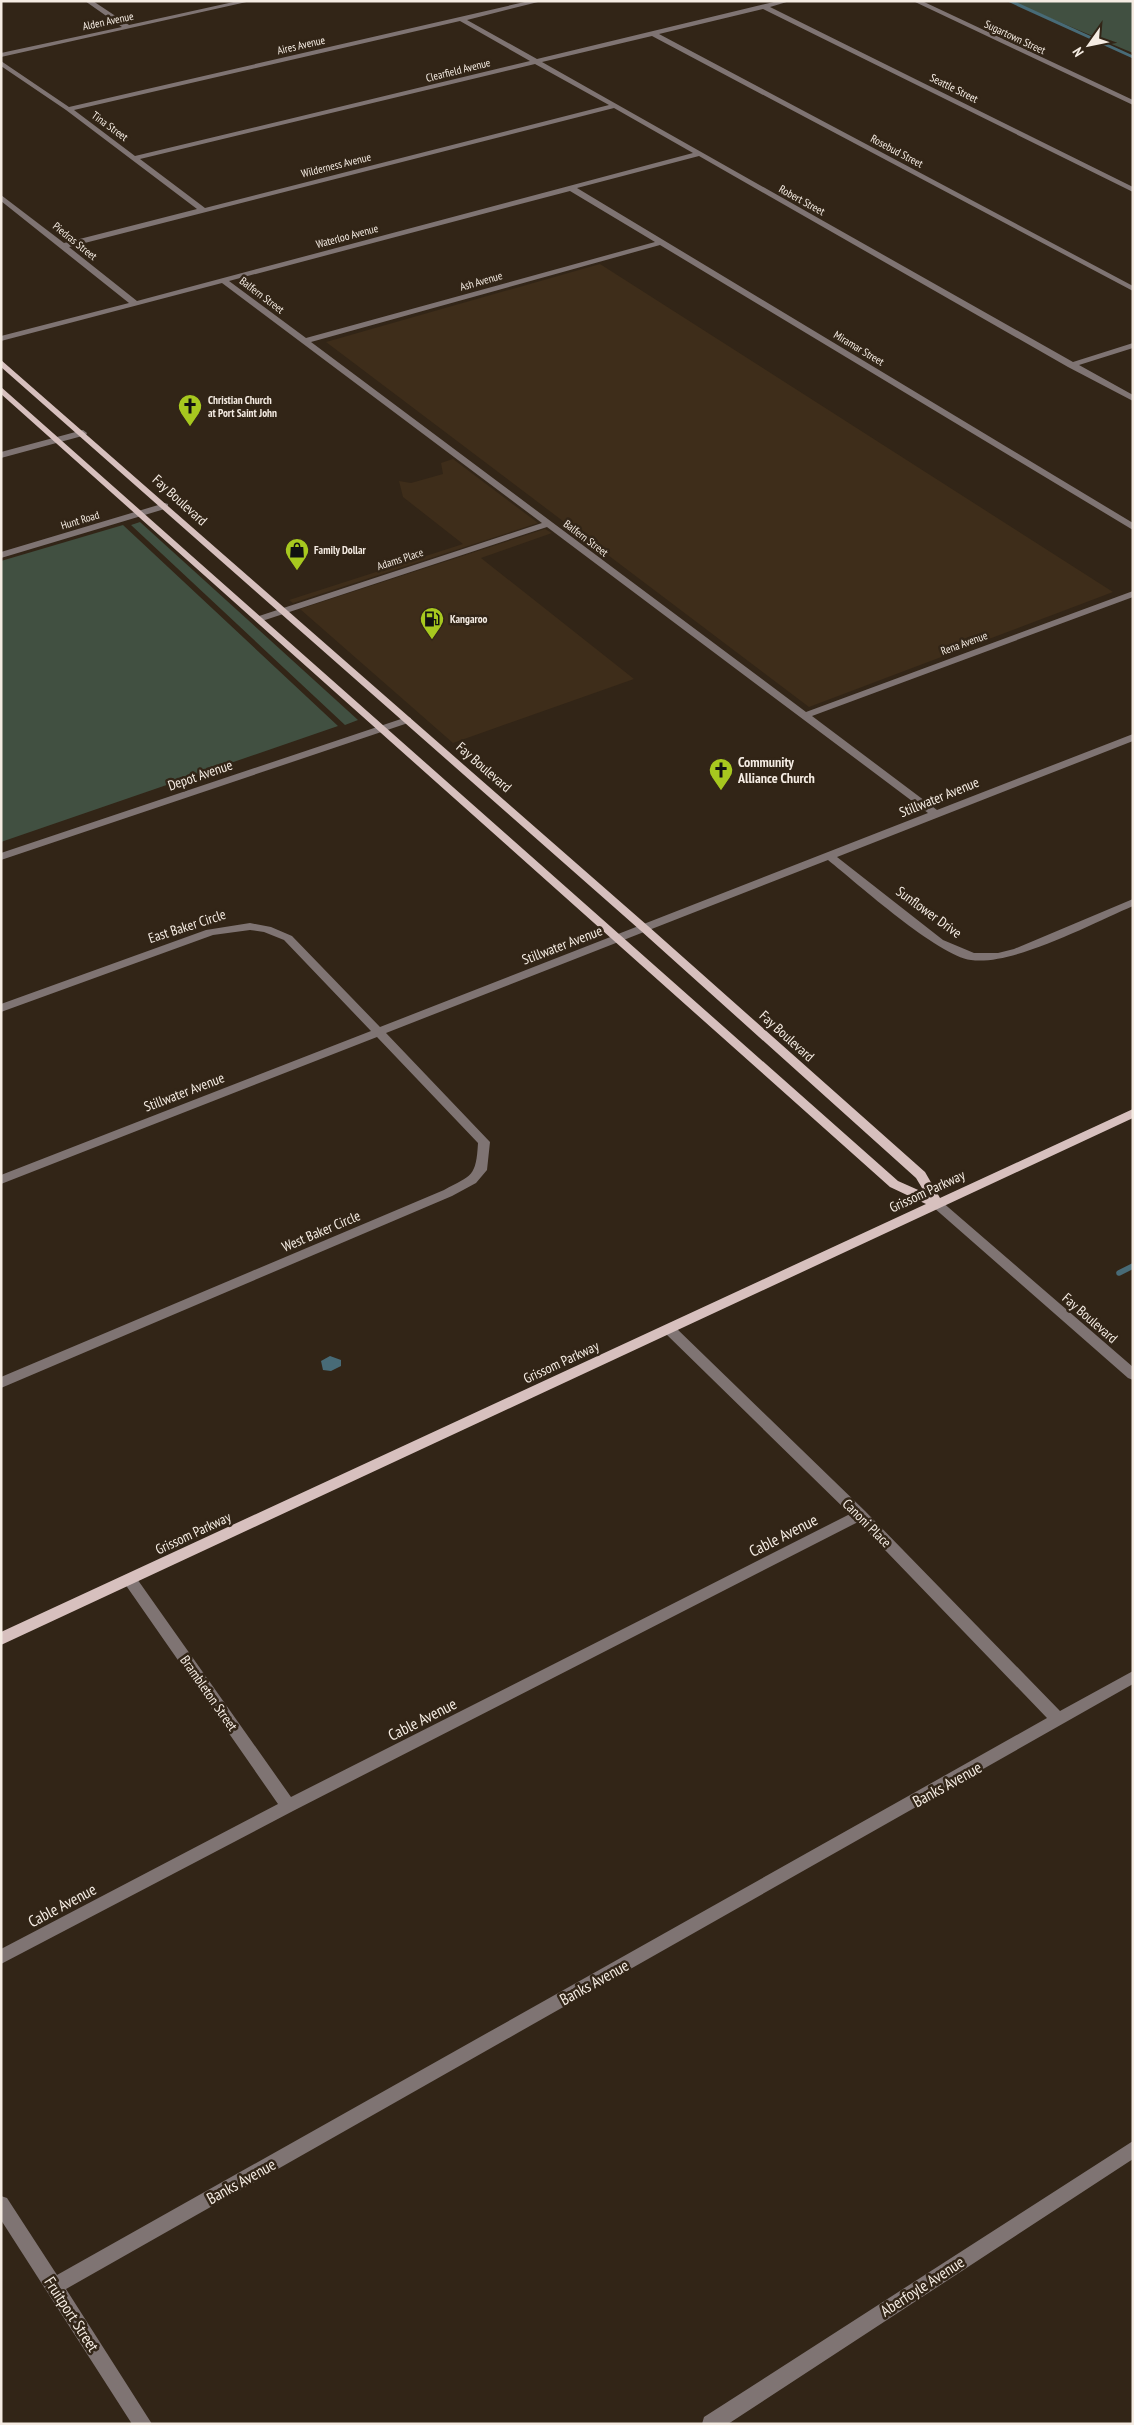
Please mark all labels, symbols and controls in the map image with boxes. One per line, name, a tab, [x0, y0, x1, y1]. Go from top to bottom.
street label: Alden Avenue	[81, 9, 135, 33]
street label: Sugartown Street	[982, 17, 1048, 57]
north arrow	[1064, 20, 1114, 70]
street label: Aires Avenue	[276, 33, 327, 57]
text: N	[1068, 44, 1088, 60]
street label: Clearfield Avenue	[424, 55, 492, 85]
street label: Seattle Street	[928, 70, 980, 106]
street label: Tina Street	[89, 108, 131, 144]
street label: Rosebud Street	[868, 131, 926, 171]
street label: Wilderness Avenue	[300, 149, 373, 180]
street label: Robert Street	[777, 182, 827, 218]
street label: Piedras Street	[50, 219, 100, 263]
street label: Waterloo Avenue	[314, 221, 380, 251]
street label: Ash Avenue	[458, 268, 504, 294]
street label: Balfern Street	[237, 274, 287, 316]
street label: Miramar Street	[831, 327, 887, 369]
church icon: Christian Church at Port Saint John	[177, 393, 203, 427]
place label: Christian Church at Port Saint John	[208, 393, 277, 420]
street label: Fay Boulevard	[149, 471, 211, 529]
street label: Hunt Road	[59, 507, 101, 532]
street label: Balfern Street	[561, 517, 611, 559]
shop icon: Family Dollar	[284, 537, 310, 571]
place label: Family Dollar	[314, 543, 367, 557]
street label: Adams Place	[375, 545, 425, 573]
fuel station icon: Kangaroo	[419, 606, 445, 640]
place label: Kangaroo	[450, 612, 488, 626]
street label: Rena Avenue	[939, 628, 990, 658]
street label: Fay Boulevard	[453, 738, 515, 796]
place label: Community Alliance Church	[737, 753, 815, 787]
street label: Depot Avenue	[165, 755, 235, 794]
church icon: Community Alliance Church	[708, 757, 734, 791]
street label: Stillwater Avenue	[896, 773, 982, 821]
street label: Sunflower Drive	[893, 882, 966, 942]
street label: East Baker Circle	[146, 905, 228, 947]
street label: Stillwater Avenue	[519, 921, 605, 969]
street label: Fay Boulevard	[756, 1007, 818, 1065]
street label: Stillwater Avenue	[141, 1068, 227, 1116]
street label: Grissom Parkway	[886, 1165, 968, 1216]
street label: West Baker Circle	[279, 1206, 363, 1256]
street label: Fay Boulevard	[1059, 1289, 1121, 1347]
street label: Grissom Parkway	[520, 1336, 602, 1387]
street label: Canoni Place	[839, 1495, 895, 1551]
street label: Grissom Parkway	[152, 1507, 234, 1558]
street label: Cable Avenue	[745, 1509, 821, 1561]
street label: Brambleton Street	[176, 1652, 242, 1734]
street label: Cable Avenue	[384, 1693, 460, 1745]
street label: Banks Avenue	[909, 1757, 985, 1811]
street label: Cable Avenue	[25, 1879, 99, 1931]
street label: Banks Avenue	[556, 1955, 632, 2009]
street label: Banks Avenue	[203, 2154, 279, 2208]
street label: Aberfoyle Avenue	[876, 2251, 968, 2321]
street label: Fruitport Street	[40, 2273, 104, 2356]

